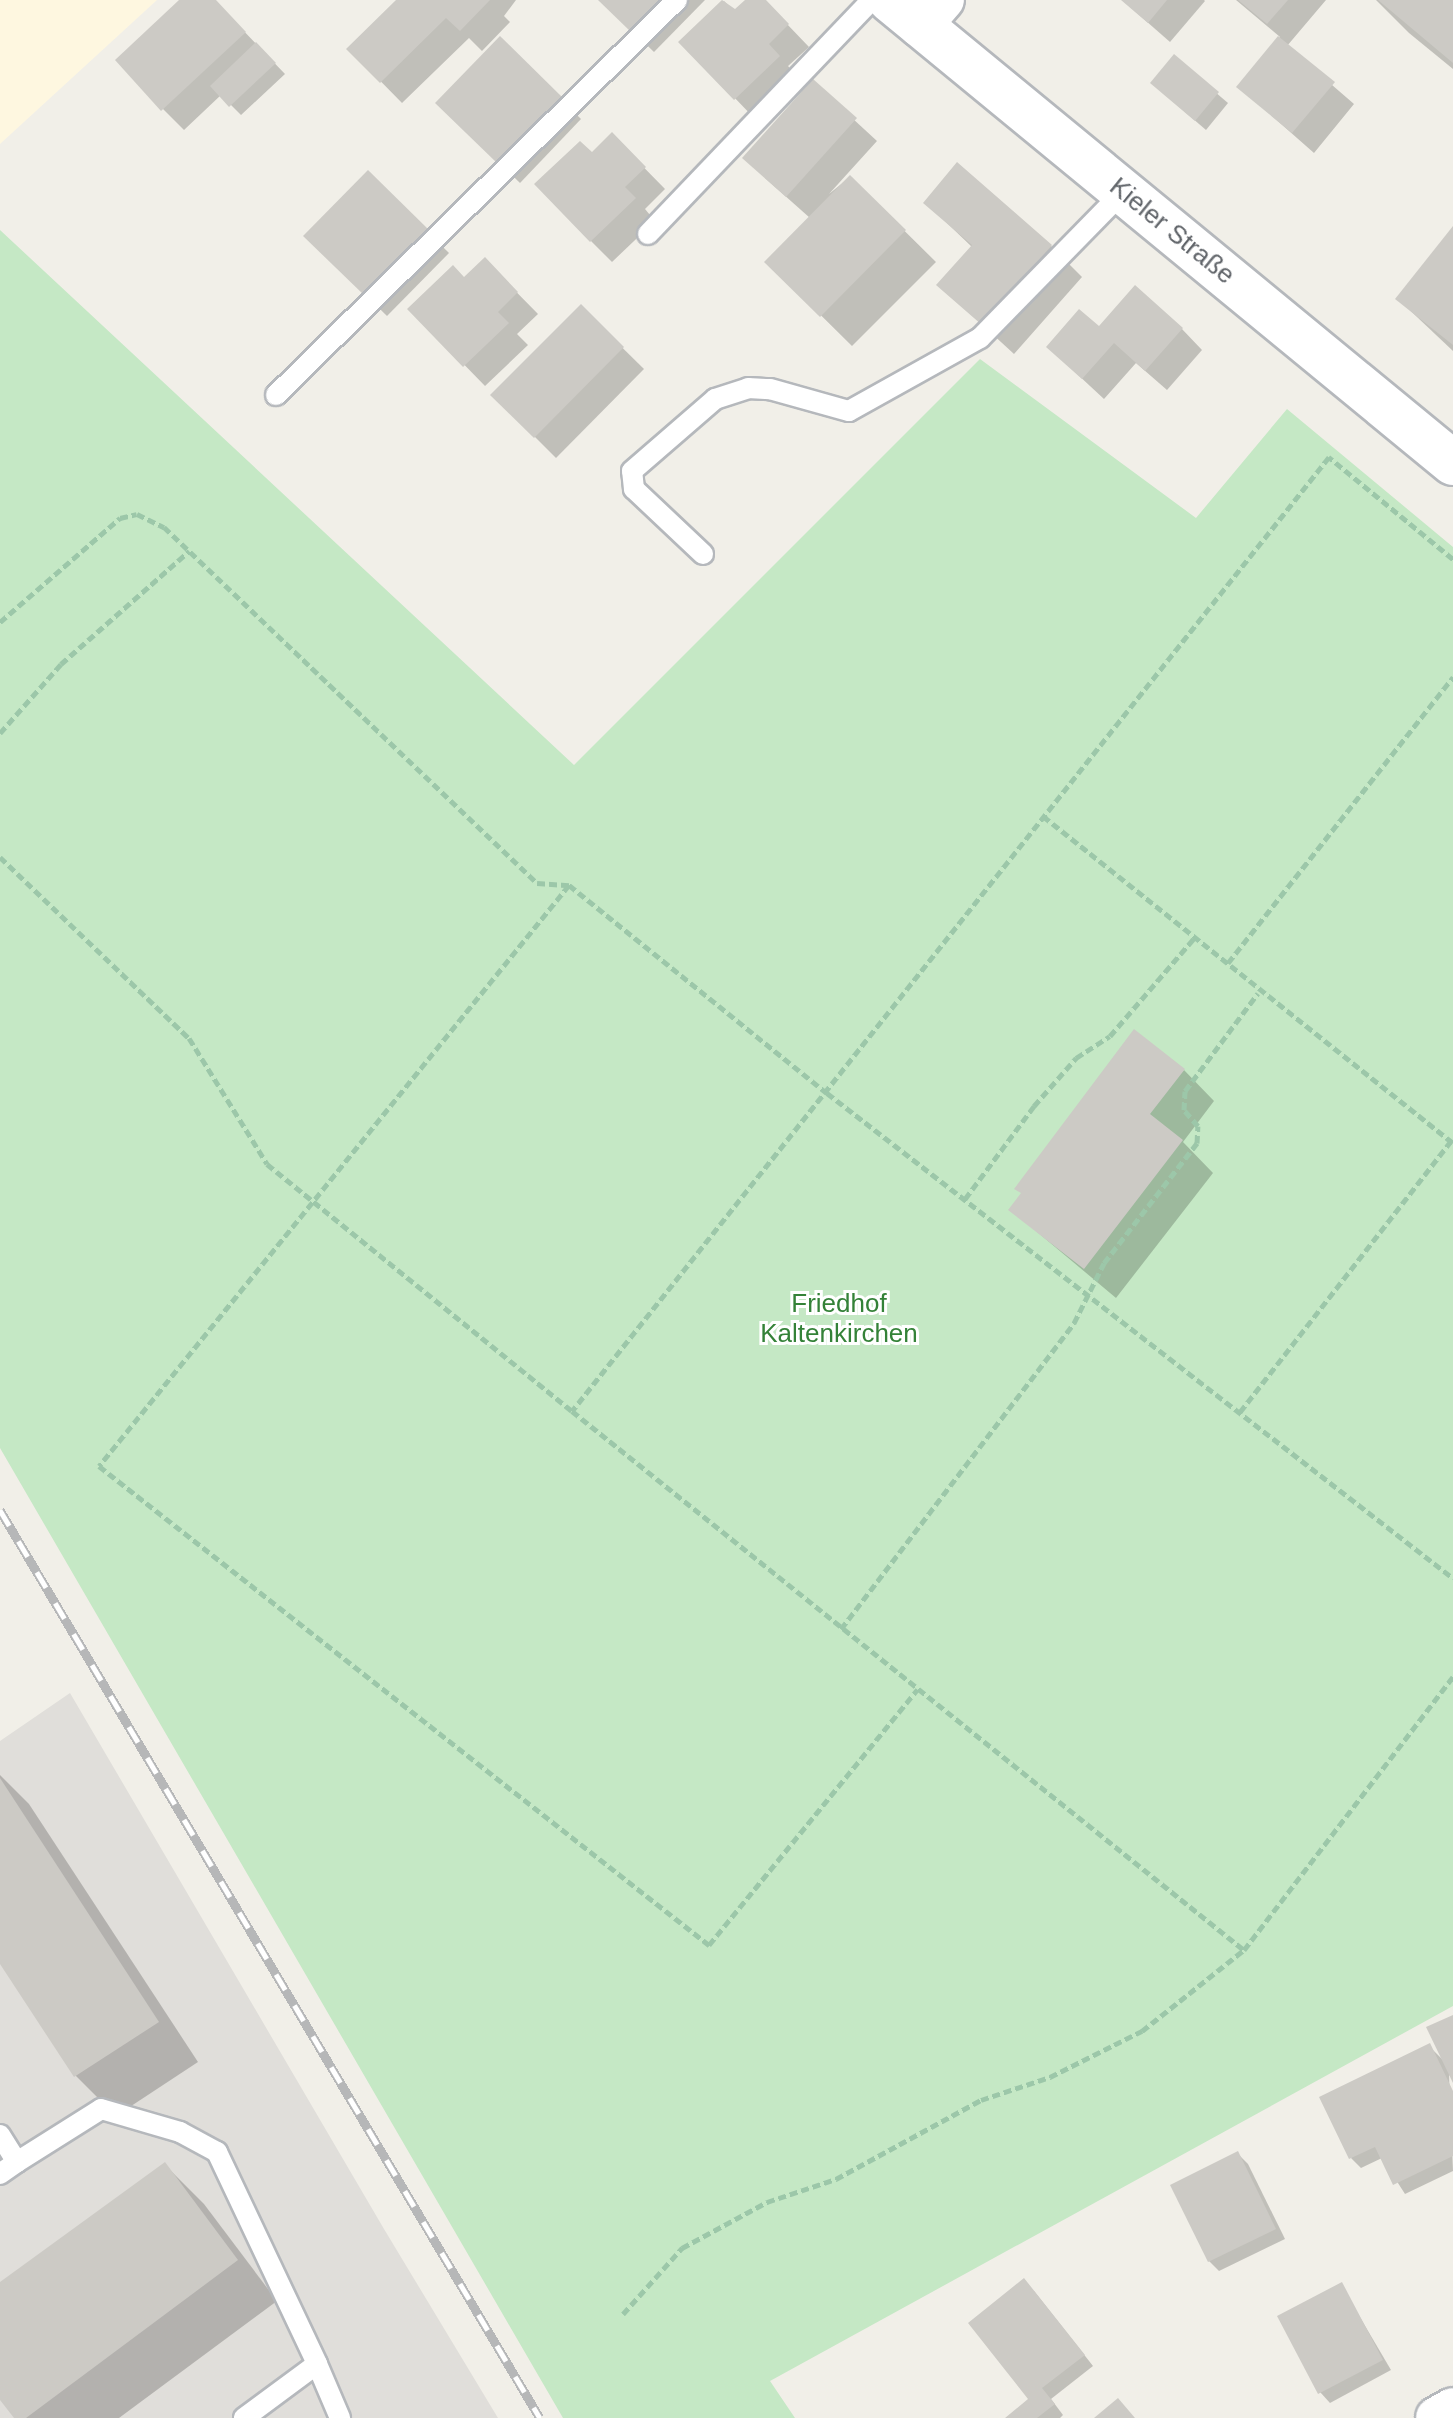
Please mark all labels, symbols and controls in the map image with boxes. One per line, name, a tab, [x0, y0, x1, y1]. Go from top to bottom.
street label: Kieler Straße	[1103, 171, 1241, 291]
park label: Friedhof Kaltenkirchen	[760, 1288, 918, 1350]

